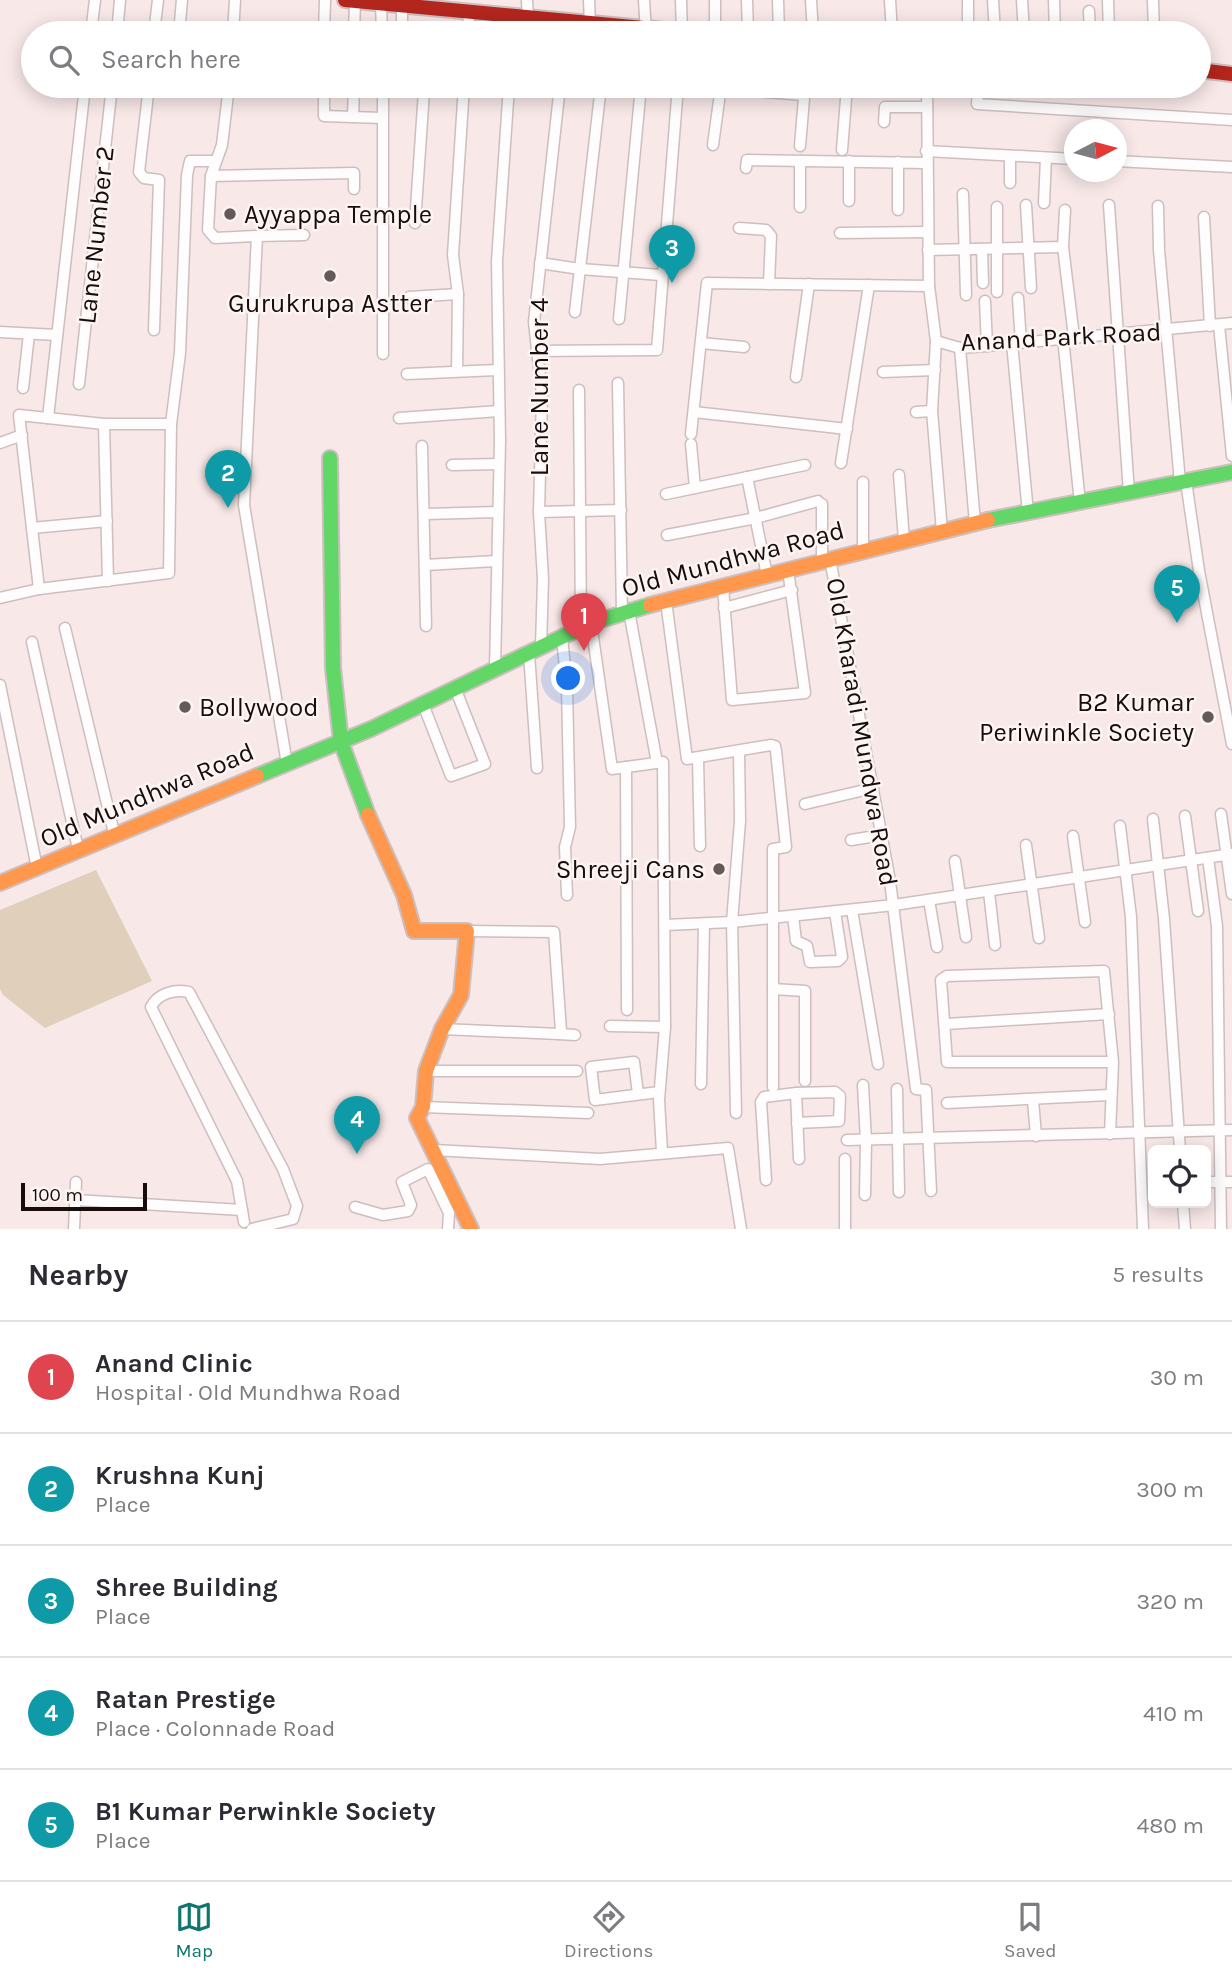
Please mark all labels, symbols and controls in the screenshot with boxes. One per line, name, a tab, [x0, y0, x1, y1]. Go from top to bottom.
search box	[21, 21, 1211, 98]
icon: search	[45, 41, 83, 79]
text: Search here	[101, 44, 241, 75]
north arrow	[1064, 119, 1127, 182]
street label: Lane Number 2	[71, 144, 121, 326]
place label: Ayyappa Temple	[244, 199, 432, 230]
marker: Ayyappa Temple	[222, 206, 238, 222]
pin: 3	[649, 225, 695, 283]
marker: Gurukrupa Astter	[322, 268, 338, 284]
place label: Gurukrupa Astter	[228, 288, 433, 319]
street label: Lane Number 4	[524, 298, 555, 476]
street label: Anand Park Road	[960, 316, 1162, 358]
pin: 2	[205, 450, 251, 508]
street label: Old Mundhwa Road	[618, 514, 848, 604]
pin: 5	[1154, 565, 1200, 623]
street label: Old Kharadi Mundwa Road	[820, 575, 904, 889]
pin: 1	[561, 593, 607, 651]
your location	[551, 661, 585, 695]
place label: B2 Kumar Periwinkle Society	[979, 687, 1195, 748]
place label: Bollywood	[199, 692, 319, 723]
marker: Bollywood	[177, 699, 193, 715]
marker: B2 Kumar Periwinkle Society	[1200, 709, 1216, 725]
street label: Old Mundhwa Road	[35, 736, 259, 854]
place label: Shreeji Cans	[556, 854, 705, 885]
marker: Shreeji Cans	[711, 861, 727, 877]
pin: 4	[334, 1096, 380, 1154]
map controls	[1148, 1145, 1211, 1208]
button: locate	[1148, 1145, 1211, 1208]
scale bar	[21, 1180, 147, 1212]
text: 100 m	[32, 1184, 83, 1206]
text: Nearby	[28, 1257, 128, 1293]
text: 5 results	[1112, 1261, 1204, 1288]
text: Anand Clinic	[95, 1348, 253, 1379]
text: 1	[47, 1364, 55, 1391]
text: 30 m	[1150, 1364, 1204, 1391]
text: Hospital · Old Mundhwa Road	[95, 1379, 401, 1406]
text: Krushna Kunj	[95, 1460, 265, 1491]
text: 2	[44, 1476, 58, 1503]
text: 300 m	[1136, 1476, 1204, 1503]
text: Place	[95, 1491, 151, 1518]
text: Shree Building	[95, 1572, 278, 1603]
text: 3	[44, 1588, 58, 1615]
text: 320 m	[1136, 1588, 1204, 1615]
text: Place	[95, 1603, 151, 1630]
text: Ratan Prestige	[95, 1684, 276, 1715]
text: 4	[44, 1700, 58, 1727]
text: 410 m	[1143, 1700, 1204, 1727]
text: Place · Colonnade Road	[95, 1715, 336, 1742]
text: B1 Kumar Perwinkle Society	[95, 1796, 436, 1827]
text: 5	[44, 1812, 58, 1839]
text: 480 m	[1136, 1812, 1204, 1839]
text: Place	[95, 1827, 151, 1854]
tab: Map	[175, 1898, 213, 1962]
tab: Directions	[564, 1898, 653, 1962]
tab: Saved	[1004, 1898, 1057, 1962]

